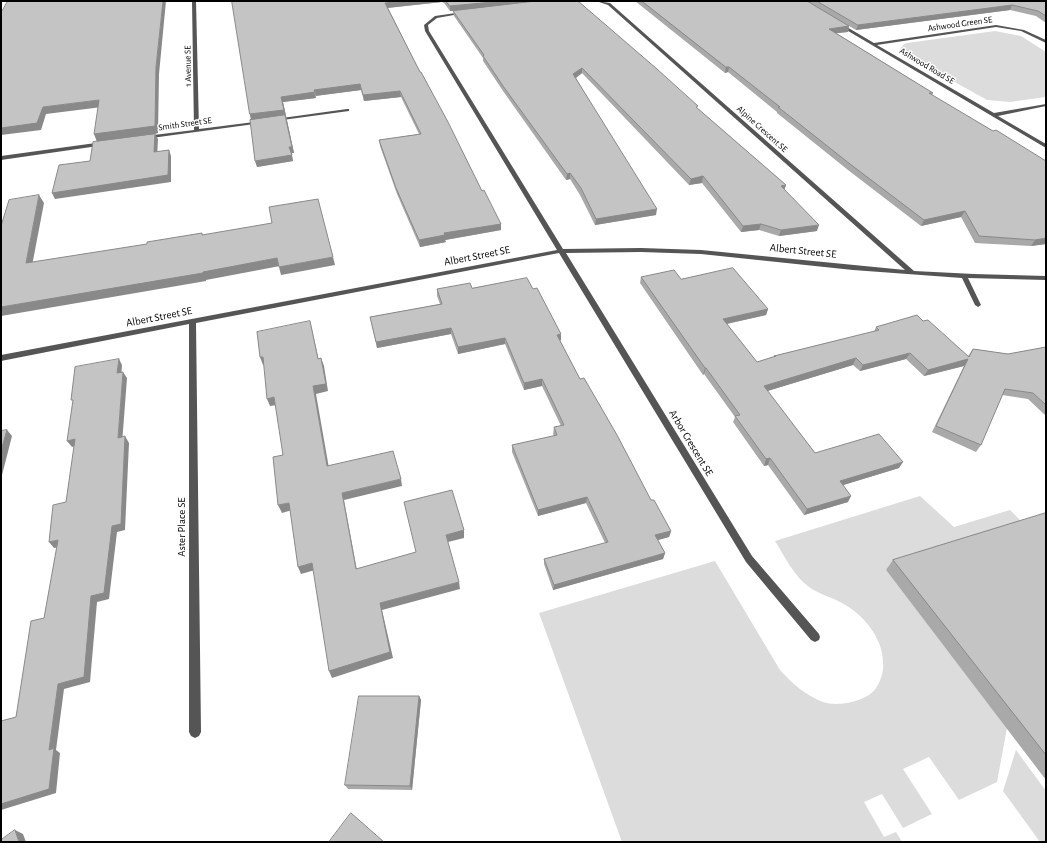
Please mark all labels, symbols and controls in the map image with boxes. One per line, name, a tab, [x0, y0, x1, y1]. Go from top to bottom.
street label: Ashwood Green SE	[927, 14, 993, 34]
street label: 1 Avenue SE	[182, 45, 194, 87]
street label: Ashwood Road SE	[898, 45, 956, 87]
street label: Alpine Crescent SE	[734, 103, 790, 155]
street label: Smith Street SE	[158, 115, 212, 133]
street label: Albert Street SE	[769, 241, 837, 261]
street label: Albert Street SE	[443, 243, 511, 269]
street label: Albert Street SE	[125, 304, 193, 330]
street label: Arbor Crescent SE	[666, 407, 716, 479]
street label: Aster Place SE	[175, 497, 189, 557]

